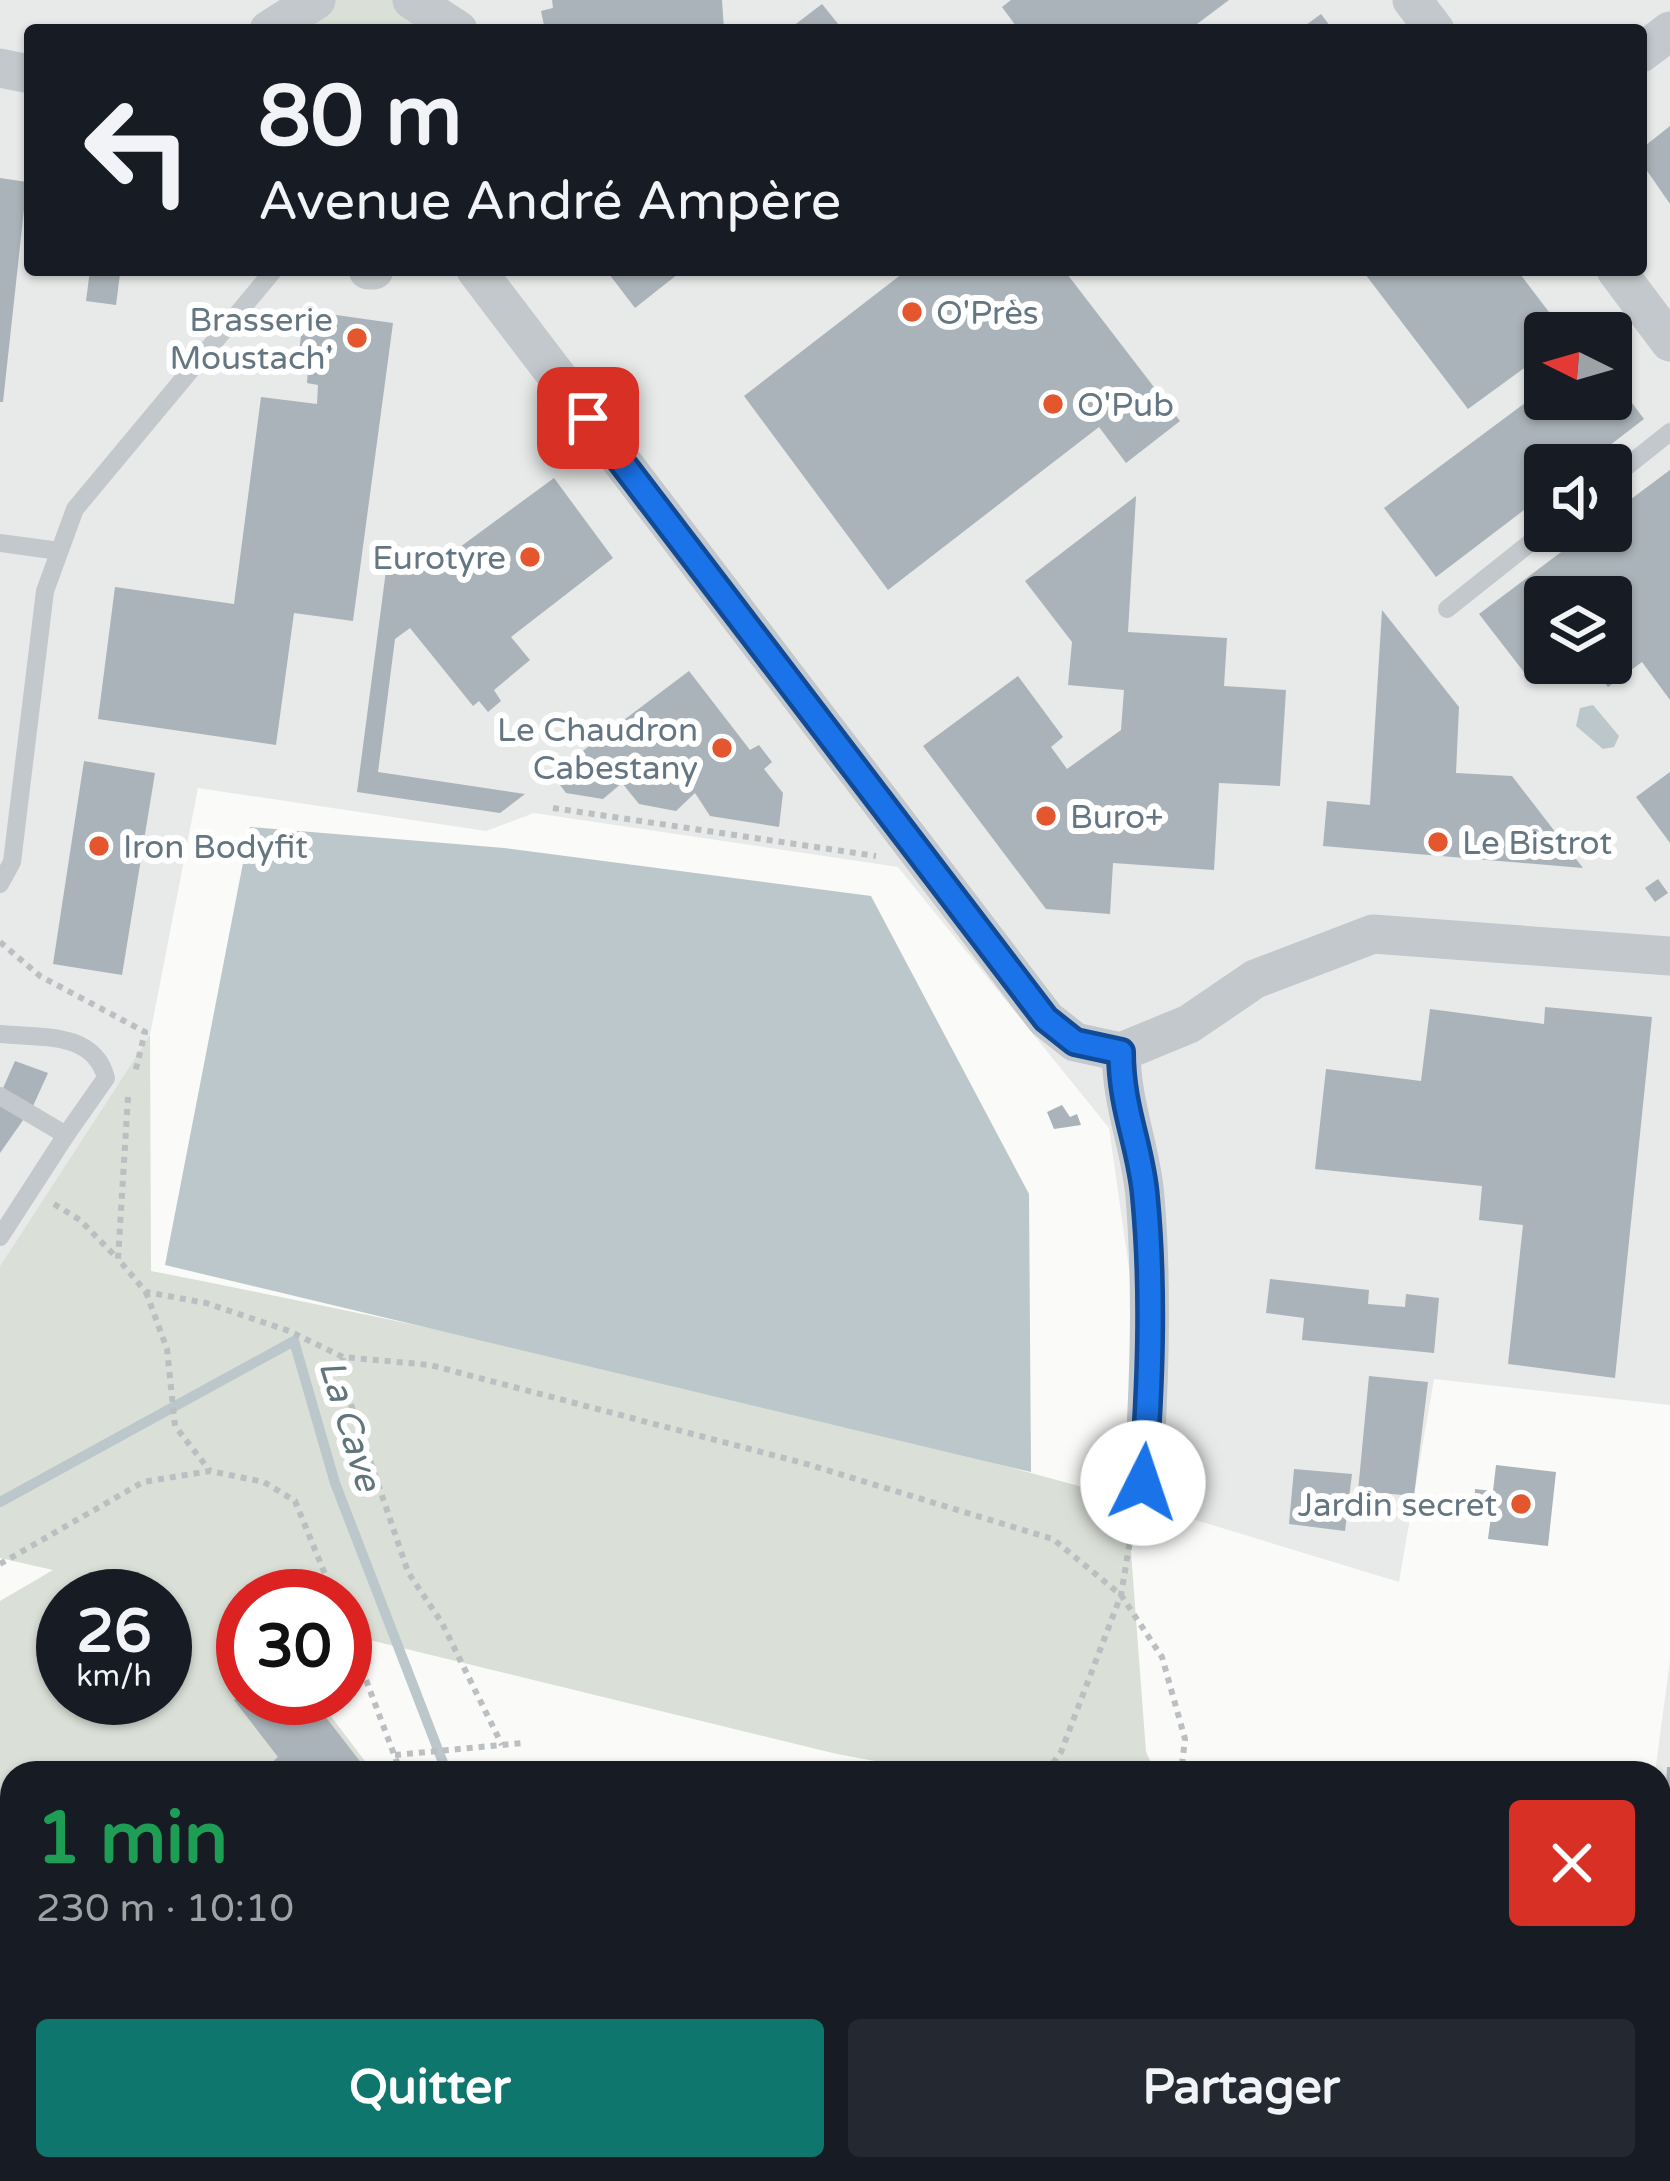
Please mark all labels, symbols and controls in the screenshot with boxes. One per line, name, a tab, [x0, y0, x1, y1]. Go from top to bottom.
text: 80 m	[258, 67, 462, 168]
icon: left	[60, 72, 216, 228]
text: Avenue André Ampère	[258, 169, 841, 234]
place label: O'Près	[936, 294, 1039, 333]
marker: O'Près	[899, 299, 925, 325]
place label: Brasserie Moustach'	[170, 301, 333, 378]
north arrow	[1524, 312, 1632, 420]
map controls	[1524, 312, 1632, 684]
marker: Brasserie Moustach'	[344, 325, 370, 351]
pin	[537, 367, 639, 469]
icon: arrive	[555, 385, 621, 451]
place label: O'Pub	[1077, 386, 1174, 425]
marker: O'Pub	[1040, 391, 1066, 417]
button: sound	[1524, 444, 1632, 552]
place label: Eurotyre	[372, 539, 506, 578]
marker: Eurotyre	[517, 544, 543, 570]
button: layers	[1524, 576, 1632, 684]
place label: Le Chaudron Cabestany	[497, 711, 698, 788]
marker: Le Chaudron Cabestany	[709, 735, 735, 761]
place label: Buro+	[1070, 798, 1164, 837]
marker: Buro+	[1033, 803, 1059, 829]
place label: Le Bistrot	[1462, 824, 1612, 863]
place label: Iron Bodyfit	[123, 828, 308, 867]
marker: Le Bistrot	[1425, 829, 1451, 855]
marker: Iron Bodyfit	[86, 833, 112, 859]
water label: La Cave	[309, 1355, 390, 1498]
position arrow	[1080, 1420, 1206, 1546]
place label: Jardin secret	[1298, 1486, 1497, 1525]
marker: Jardin secret	[1508, 1491, 1534, 1517]
speed limit sign: 30	[216, 1569, 372, 1725]
text: 26	[76, 1596, 152, 1668]
text: km/h	[76, 1658, 152, 1695]
text: 1 min	[36, 1796, 228, 1883]
button: close	[1509, 1800, 1635, 1926]
text: 230 m · 10:10	[36, 1885, 294, 1932]
button: Quitter	[36, 2019, 824, 2157]
button: Partager	[848, 2019, 1635, 2157]

